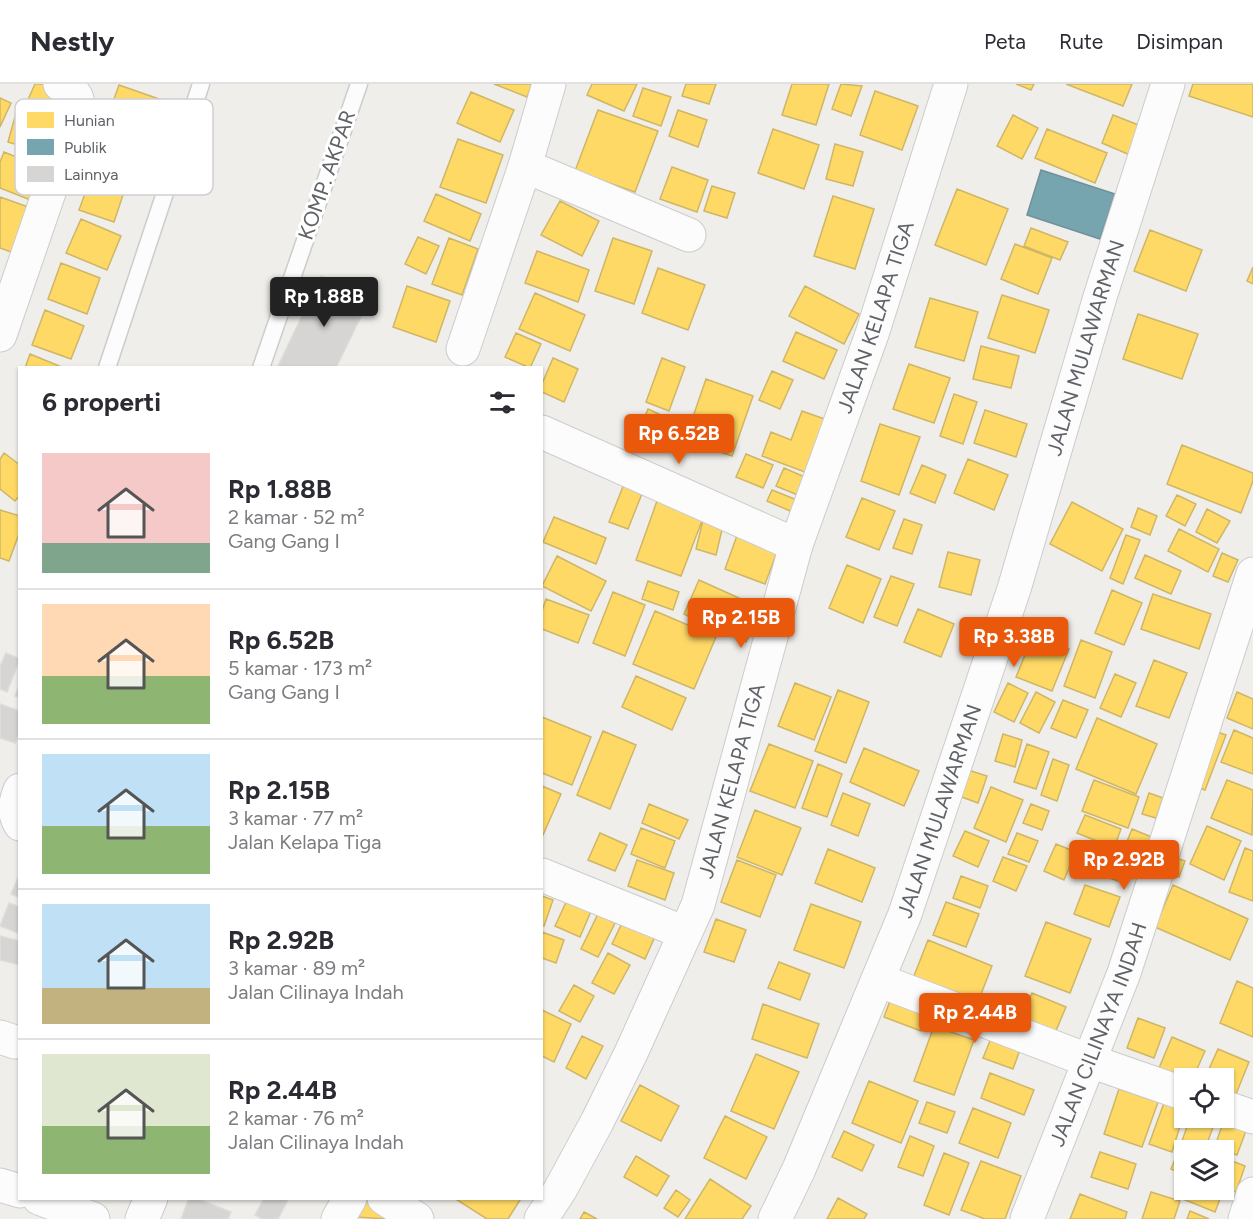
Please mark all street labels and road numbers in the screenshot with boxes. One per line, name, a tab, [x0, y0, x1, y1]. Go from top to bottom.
street label: KOMP. AKPAR	[293, 107, 360, 243]
street label: JALAN KELAPA TIGA	[832, 218, 919, 416]
street label: JALAN MULAWARMAN	[1041, 237, 1129, 458]
street label: JALAN KELAPA TIGA	[693, 681, 770, 881]
street label: JALAN MULAWARMAN	[892, 701, 986, 921]
street label: JALAN CILINAYA INDAH	[1044, 919, 1152, 1150]

